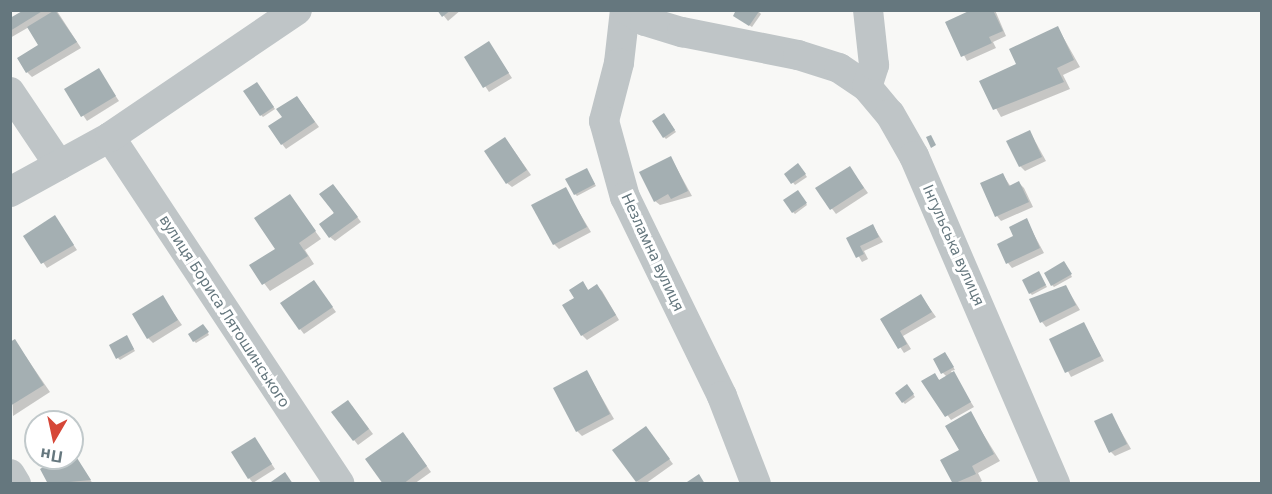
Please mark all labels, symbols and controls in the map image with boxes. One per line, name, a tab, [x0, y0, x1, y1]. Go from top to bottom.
street label: Інгульська вулиця	[919, 182, 989, 308]
street label: Незламна вулиця	[618, 190, 688, 314]
street label: вулиця Бориса Лятошинського	[156, 212, 294, 410]
north arrow	[24, 410, 84, 470]
text: Пн	[39, 443, 64, 468]

